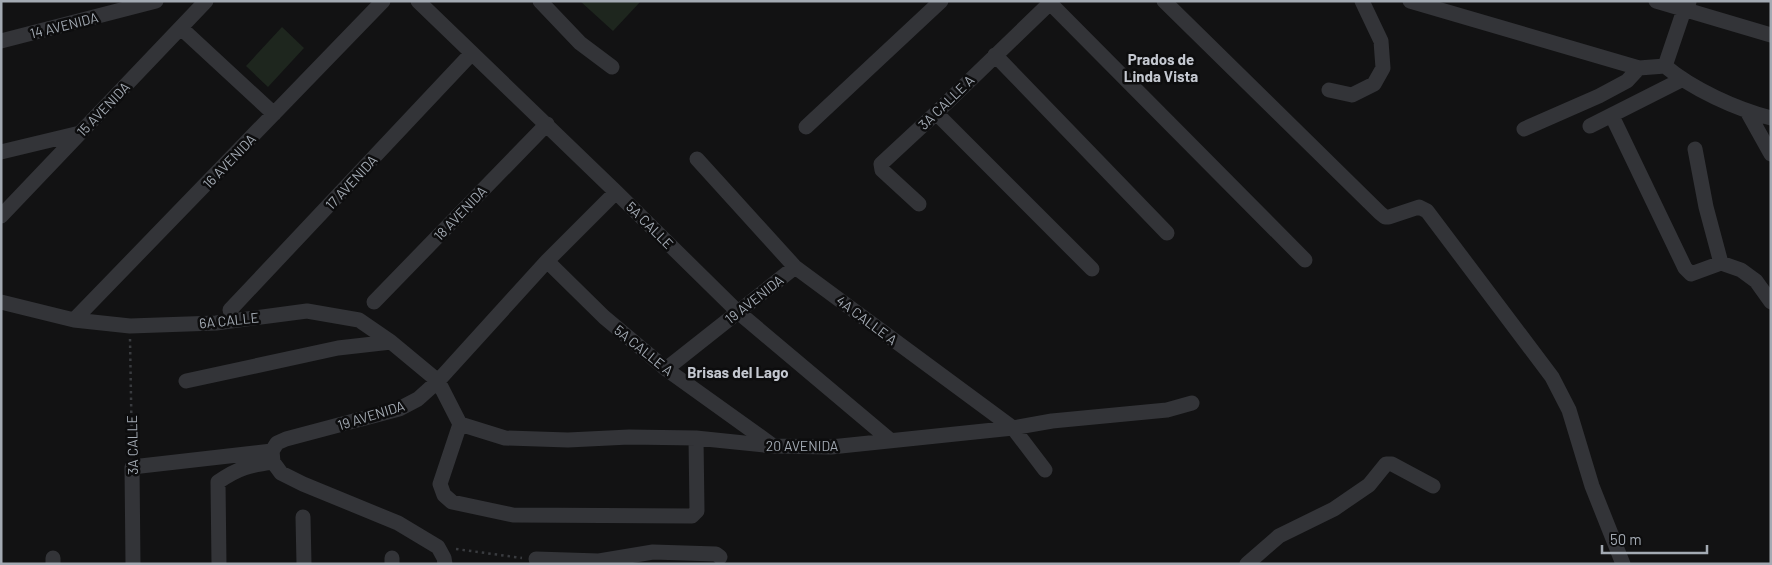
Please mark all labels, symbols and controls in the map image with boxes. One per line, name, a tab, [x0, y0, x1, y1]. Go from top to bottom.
street label: 14 AVENIDA	[28, 8, 100, 42]
district label: Prados de Linda Vista	[1124, 50, 1198, 85]
street label: 3A CALLE A	[914, 71, 978, 133]
street label: 15 AVENIDA	[73, 78, 133, 140]
street label: 16 AVENIDA	[199, 130, 259, 192]
street label: 17 AVENIDA	[321, 151, 381, 213]
street label: 18 AVENIDA	[430, 182, 491, 244]
street label: 5A CALLE	[623, 198, 677, 252]
street label: 19 AVENIDA	[721, 271, 787, 327]
street label: 4A CALLE A	[833, 292, 901, 349]
street label: 6A CALLE	[198, 308, 260, 332]
street label: 5A CALLE A	[611, 321, 677, 379]
district label: Brisas del Lago	[687, 363, 789, 381]
street label: 19 AVENIDA	[335, 397, 407, 433]
street label: 3A CALLE	[123, 415, 141, 475]
street label: 20 AVENIDA	[766, 437, 839, 454]
scale bar	[1602, 522, 1707, 554]
text: 50 m	[1610, 530, 1642, 548]

